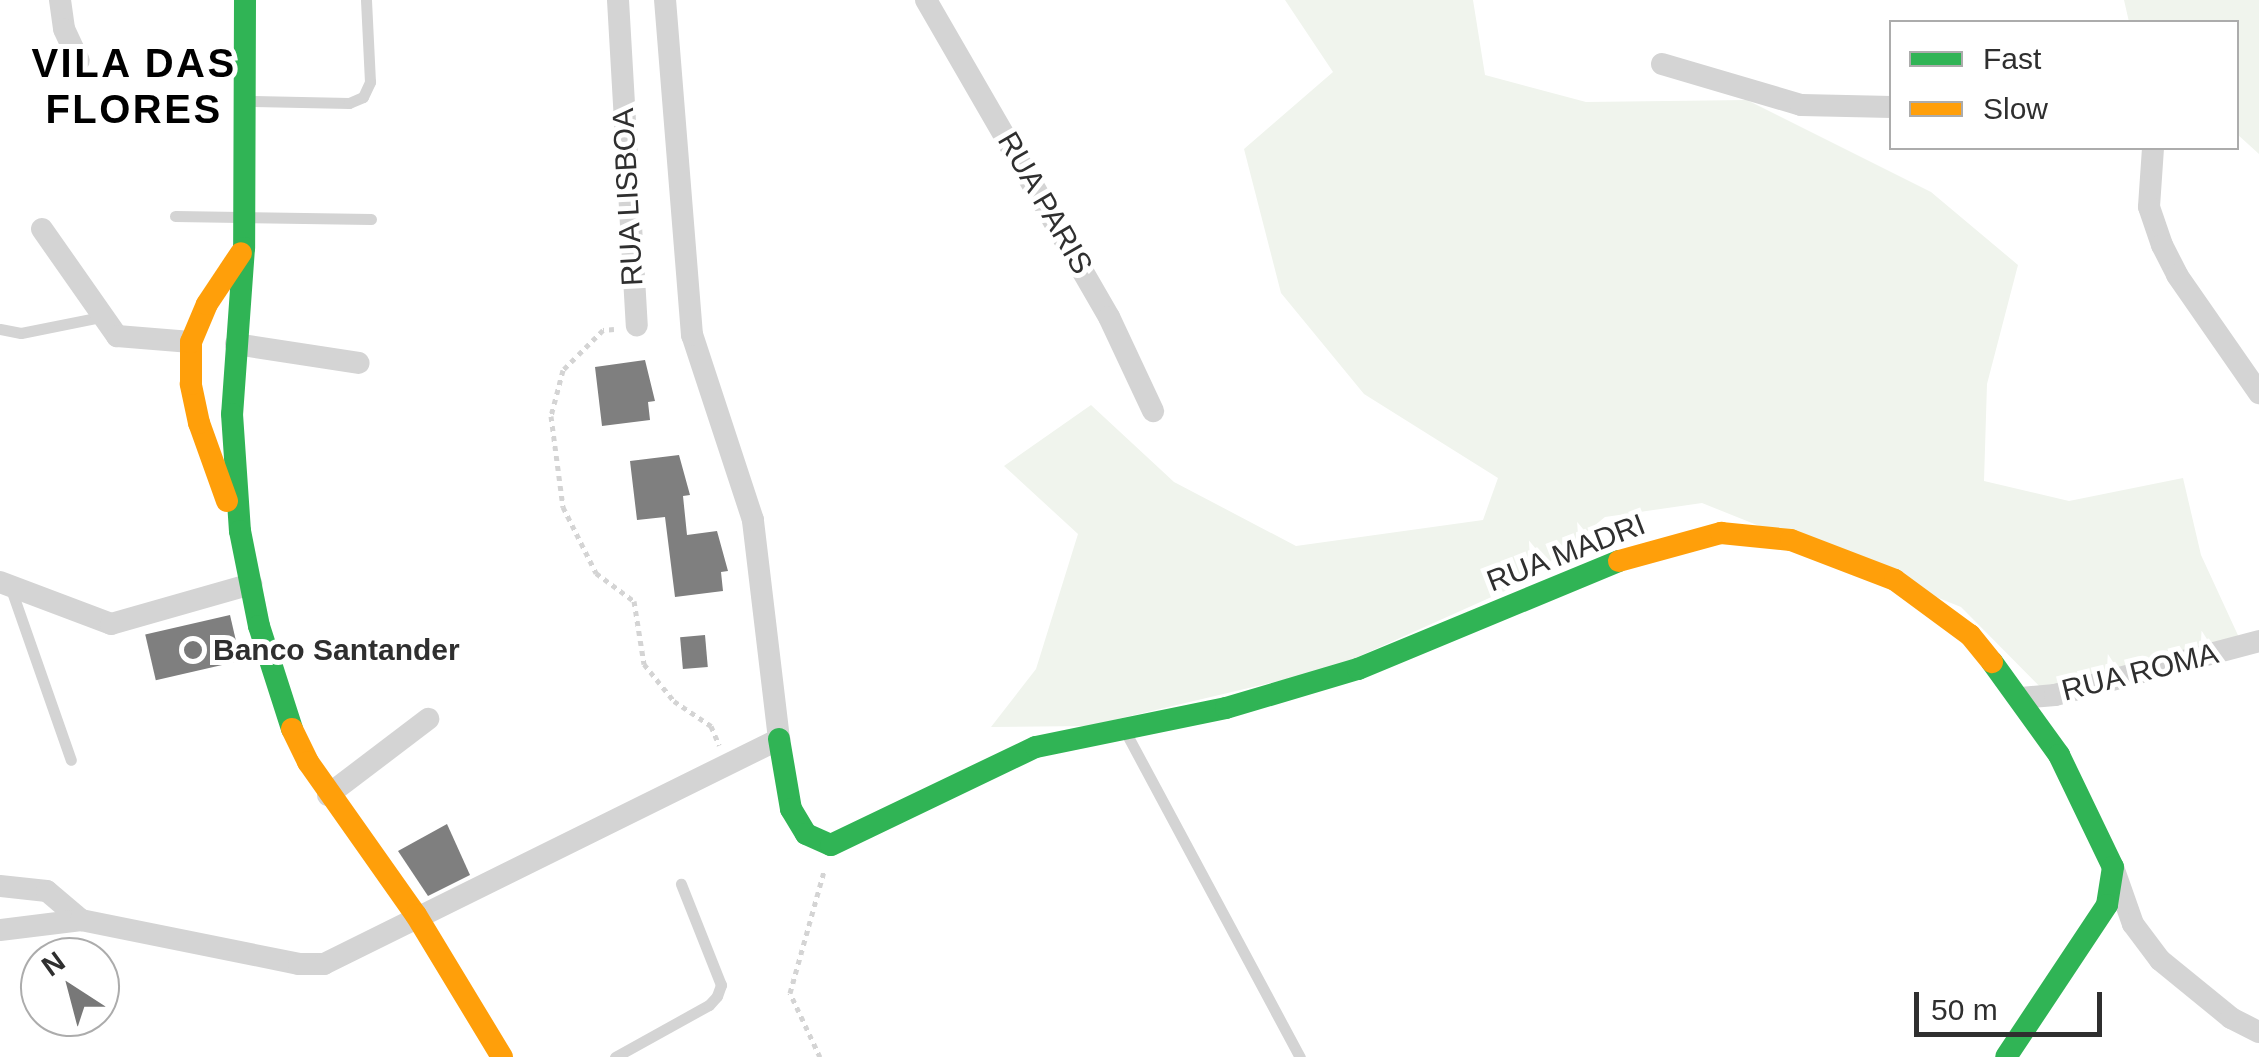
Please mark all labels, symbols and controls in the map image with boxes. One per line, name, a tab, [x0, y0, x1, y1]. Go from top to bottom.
legend	[1889, 20, 2239, 150]
district label: VILA DAS FLORES	[31, 39, 237, 133]
text: Fast	[1983, 42, 2041, 75]
text: Slow	[1983, 92, 2048, 125]
street label: RUA LISBOA	[605, 106, 651, 288]
street label: RUA PARIS	[990, 125, 1100, 281]
street label: RUA MADRI	[1481, 506, 1651, 600]
place label: Banco Santander	[213, 632, 460, 668]
street label: RUA ROMA	[2057, 635, 2223, 709]
marker: Banco Santander	[182, 639, 204, 661]
north arrow	[20, 937, 120, 1037]
text: N	[36, 945, 71, 982]
scale bar	[1919, 972, 2106, 1034]
text: 50 m	[1931, 993, 1998, 1026]

